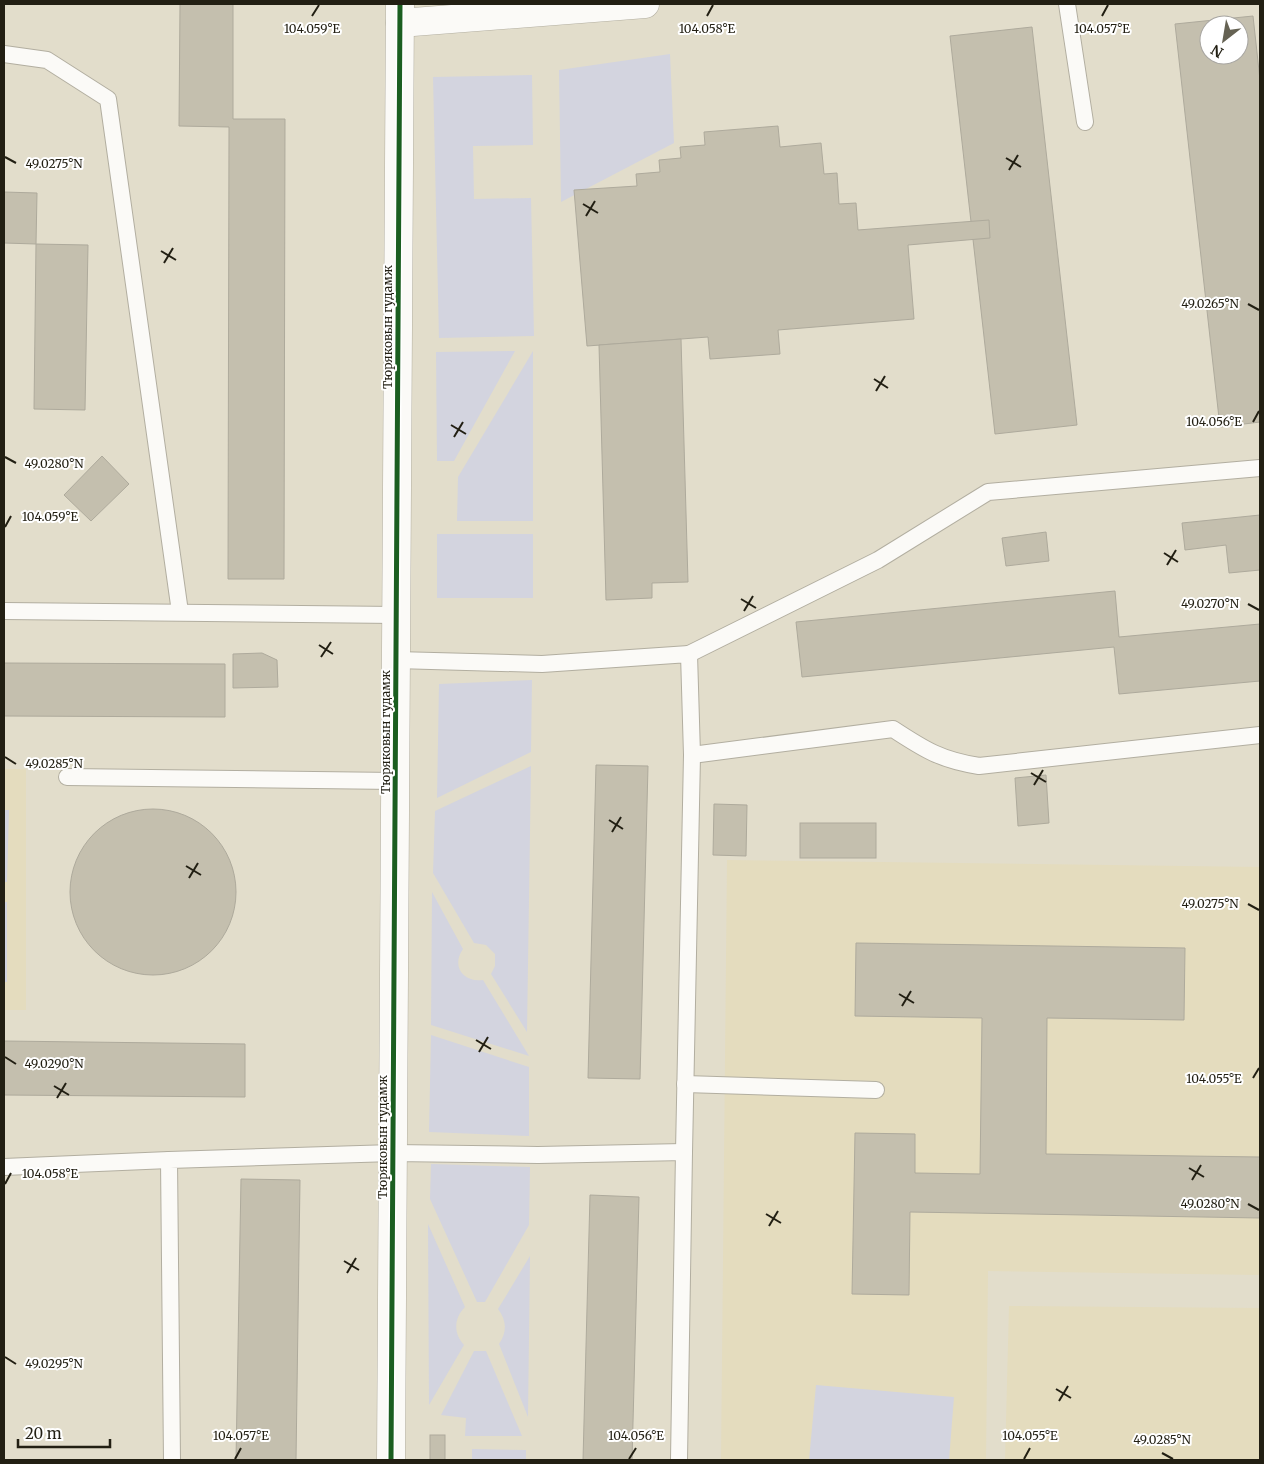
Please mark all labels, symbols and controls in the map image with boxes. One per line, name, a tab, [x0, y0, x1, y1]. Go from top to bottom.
north arrow	[1199, 15, 1249, 65]
text: 104.059°E	[284, 21, 340, 36]
text: 104.058°E	[679, 21, 735, 36]
text: 104.057°E	[1074, 21, 1130, 36]
text: N	[1208, 41, 1227, 62]
text: 49.0275°N	[25, 156, 83, 171]
street label: Тюряковын гудамж	[380, 265, 395, 389]
text: 49.0265°N	[1181, 296, 1240, 311]
text: 104.056°E	[1186, 414, 1242, 429]
text: 49.0280°N	[24, 456, 84, 471]
text: 104.059°E	[22, 509, 78, 524]
text: 49.0270°N	[1181, 596, 1240, 611]
street label: Тюряковын гудамж	[378, 670, 393, 794]
text: 49.0285°N	[25, 756, 84, 771]
text: 49.0275°N	[1181, 896, 1239, 911]
text: 49.0290°N	[24, 1056, 84, 1071]
text: 104.055°E	[1186, 1071, 1242, 1086]
street label: Тюряковын гудамж	[375, 1075, 390, 1199]
text: 104.058°E	[22, 1166, 78, 1181]
text: 49.0280°N	[1180, 1196, 1240, 1211]
text: 49.0295°N	[25, 1356, 84, 1371]
scale bar	[18, 1416, 110, 1448]
text: 20 m	[25, 1424, 62, 1443]
text: 104.057°E	[213, 1428, 269, 1443]
text: 104.056°E	[608, 1428, 664, 1443]
text: 104.055°E	[1002, 1428, 1058, 1443]
text: 49.0285°N	[1133, 1432, 1192, 1447]

